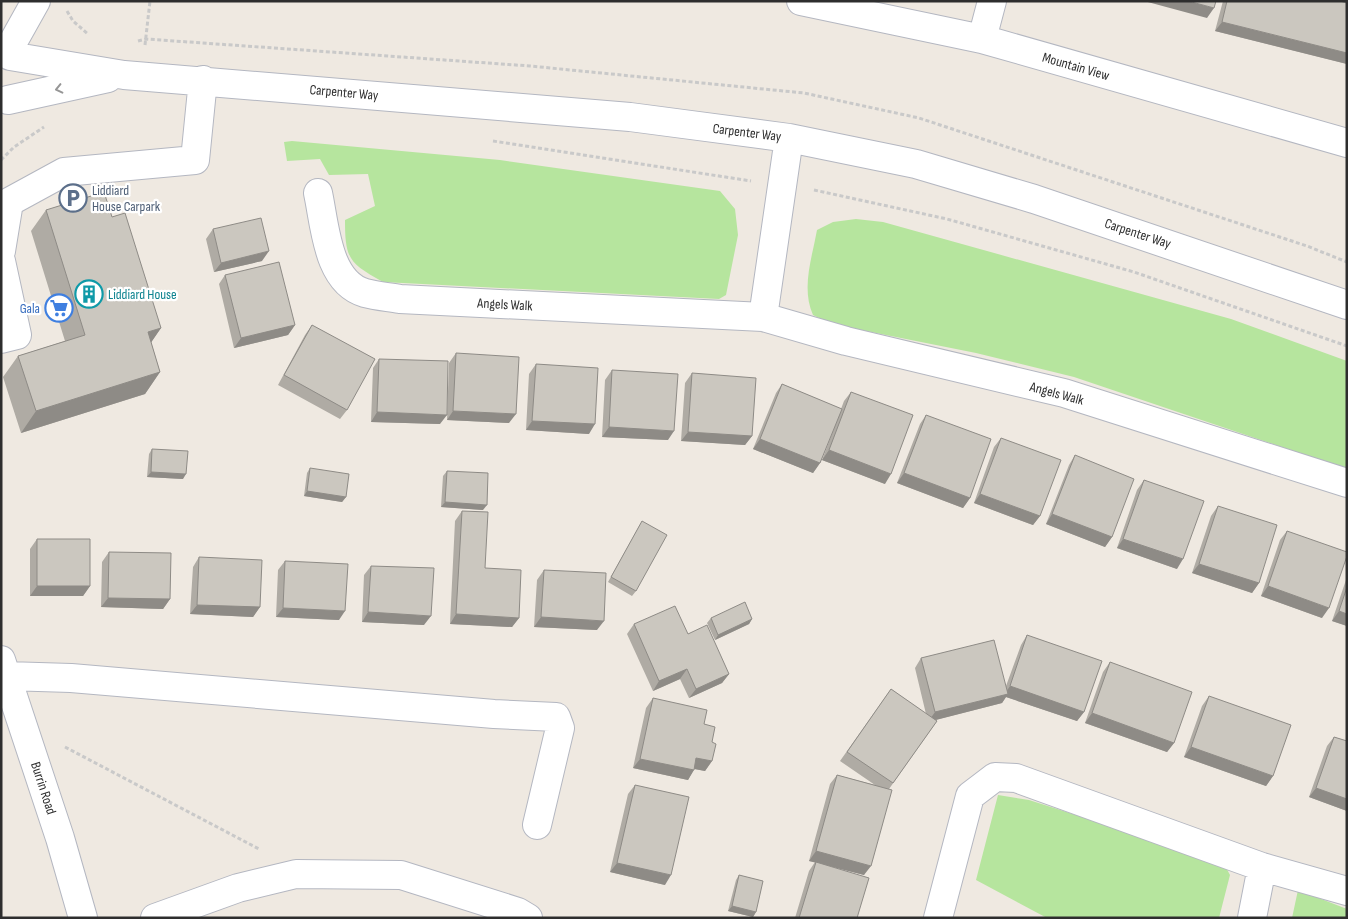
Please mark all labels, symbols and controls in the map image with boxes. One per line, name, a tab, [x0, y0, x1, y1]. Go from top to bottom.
street label: Mountain View	[1040, 49, 1111, 84]
street label: Carpenter Way	[309, 81, 380, 104]
one-way arrow	[55, 83, 64, 94]
street label: Carpenter Way	[712, 120, 783, 145]
place label: Liddiard House Carpark	[92, 182, 161, 215]
parking icon: Liddiard House Carpark	[58, 183, 88, 213]
street label: Carpenter Way	[1102, 215, 1174, 252]
building icon: Liddiard House	[74, 279, 104, 309]
place label: Liddiard House	[108, 286, 177, 303]
supermarket icon: Gala	[44, 293, 74, 323]
street label: Angels Walk	[476, 295, 534, 314]
place label: Gala	[20, 300, 40, 317]
street label: Angels Walk	[1027, 378, 1086, 409]
street label: Burrin Road	[27, 760, 60, 817]

